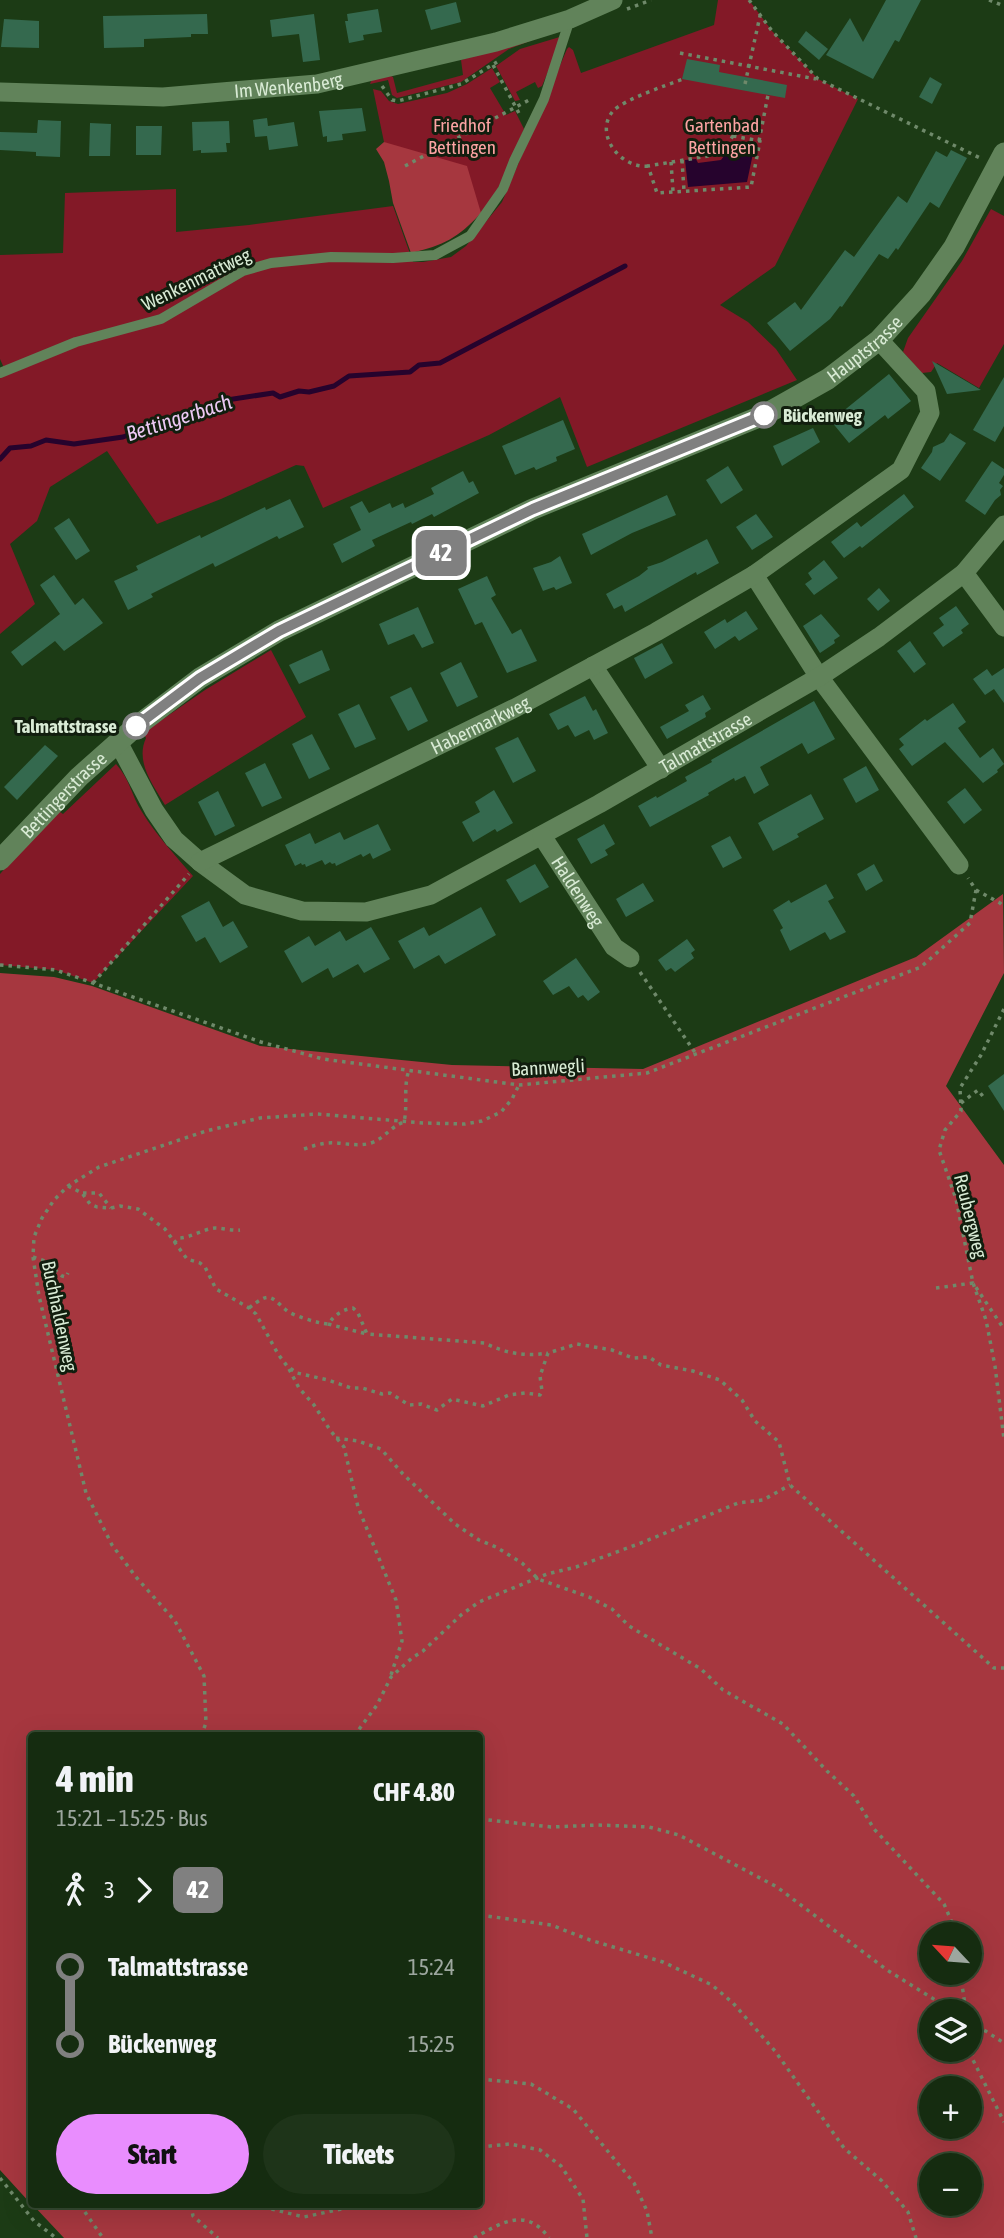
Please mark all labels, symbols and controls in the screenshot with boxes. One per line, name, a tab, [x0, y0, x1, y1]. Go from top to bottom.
street label: Im Wenkenberg	[233, 67, 345, 102]
park label: Friedhof Bettingen	[428, 114, 496, 158]
park label: Gartenbad Bettingen	[685, 114, 759, 158]
street label: Wenkenmattweg	[138, 243, 255, 315]
street label: Hauptstrasse	[822, 311, 907, 387]
water label: Bettingerbach	[123, 389, 234, 445]
marker: Bückenweg	[751, 402, 777, 428]
place label: Bückenweg	[783, 404, 863, 426]
line badge: 42	[410, 530, 472, 576]
text: 42	[430, 539, 452, 566]
street label: Habermarkweg	[427, 691, 534, 758]
street label: Talmattstrasse	[655, 707, 755, 778]
marker: Talmattstrasse	[123, 713, 149, 739]
place label: Talmattstrasse	[14, 715, 117, 737]
street label: Bettingerstrasse	[16, 747, 111, 842]
street label: Haldenweg	[547, 852, 609, 931]
street label: Bannwegli	[511, 1054, 585, 1080]
street label: Reubergweg	[950, 1172, 992, 1261]
street label: Buchhaldenweg	[38, 1259, 83, 1374]
text: 4 min	[56, 1757, 134, 1800]
text: CHF 4.80	[373, 1777, 455, 1807]
text: 15:21 – 15:25 · Bus	[56, 1805, 208, 1831]
icon: walk	[56, 1871, 94, 1909]
icon: forward	[125, 1871, 163, 1909]
text: 42	[187, 1876, 209, 1903]
text: 3	[104, 1877, 115, 1903]
north arrow	[919, 1922, 982, 1984]
map controls	[919, 1922, 982, 2216]
text: Talmattstrasse	[108, 1952, 248, 1982]
text: 15:24	[408, 1954, 455, 1980]
button: layers	[919, 1999, 982, 2062]
text: Bückenweg	[108, 2029, 216, 2059]
text: 15:25	[408, 2031, 455, 2057]
button: +	[919, 2076, 982, 2139]
button: Start	[56, 2114, 249, 2194]
button: Tickets	[263, 2114, 455, 2194]
button: −	[919, 2153, 982, 2216]

